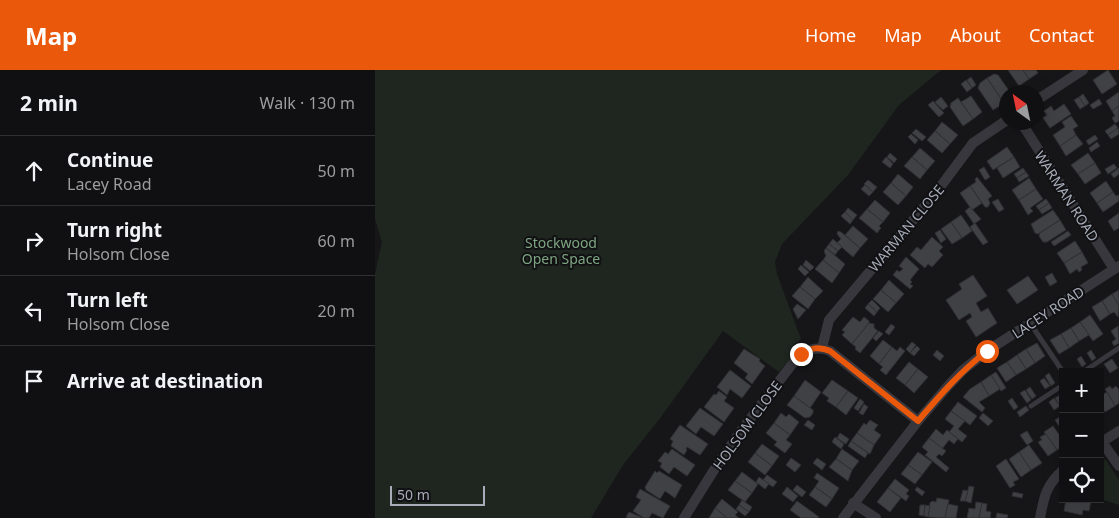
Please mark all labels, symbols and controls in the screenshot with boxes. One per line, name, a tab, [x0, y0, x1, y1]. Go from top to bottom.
text: Map	[25, 19, 77, 52]
text: Home	[805, 23, 856, 47]
text: Map	[884, 23, 922, 47]
text: About	[950, 23, 1001, 47]
text: Contact	[1029, 23, 1094, 47]
north arrow	[999, 85, 1044, 130]
text: 2 min	[20, 89, 78, 117]
text: Walk · 130 m	[260, 92, 355, 114]
text: Continue	[67, 147, 153, 173]
street label: WARMAN ROAD	[1031, 147, 1103, 245]
icon: ahead	[20, 157, 48, 185]
text: 50 m	[318, 160, 355, 182]
text: Lacey Road	[67, 173, 152, 195]
street label: WARMAN CLOSE	[864, 180, 948, 276]
text: Turn right	[67, 217, 162, 243]
icon: right	[20, 227, 48, 255]
text: 60 m	[318, 230, 355, 252]
park label: Stockwood Open Space	[522, 233, 600, 268]
text: Holsom Close	[67, 243, 170, 265]
street label: LACEY ROAD	[1008, 282, 1088, 342]
text: Turn left	[67, 287, 148, 313]
icon: left	[20, 297, 48, 325]
text: 20 m	[318, 300, 355, 322]
text: Holsom Close	[67, 313, 170, 335]
route start	[976, 340, 999, 363]
route end	[790, 343, 813, 366]
icon: arrive	[20, 367, 48, 395]
text: Arrive at destination	[67, 368, 263, 394]
map controls	[1059, 368, 1104, 503]
button: +	[1059, 368, 1104, 413]
street label: HOLSOM CLOSE	[708, 377, 786, 473]
button: −	[1059, 413, 1104, 458]
button: locate	[1059, 458, 1104, 503]
scale bar	[390, 483, 485, 506]
text: 50 m	[397, 485, 430, 504]

